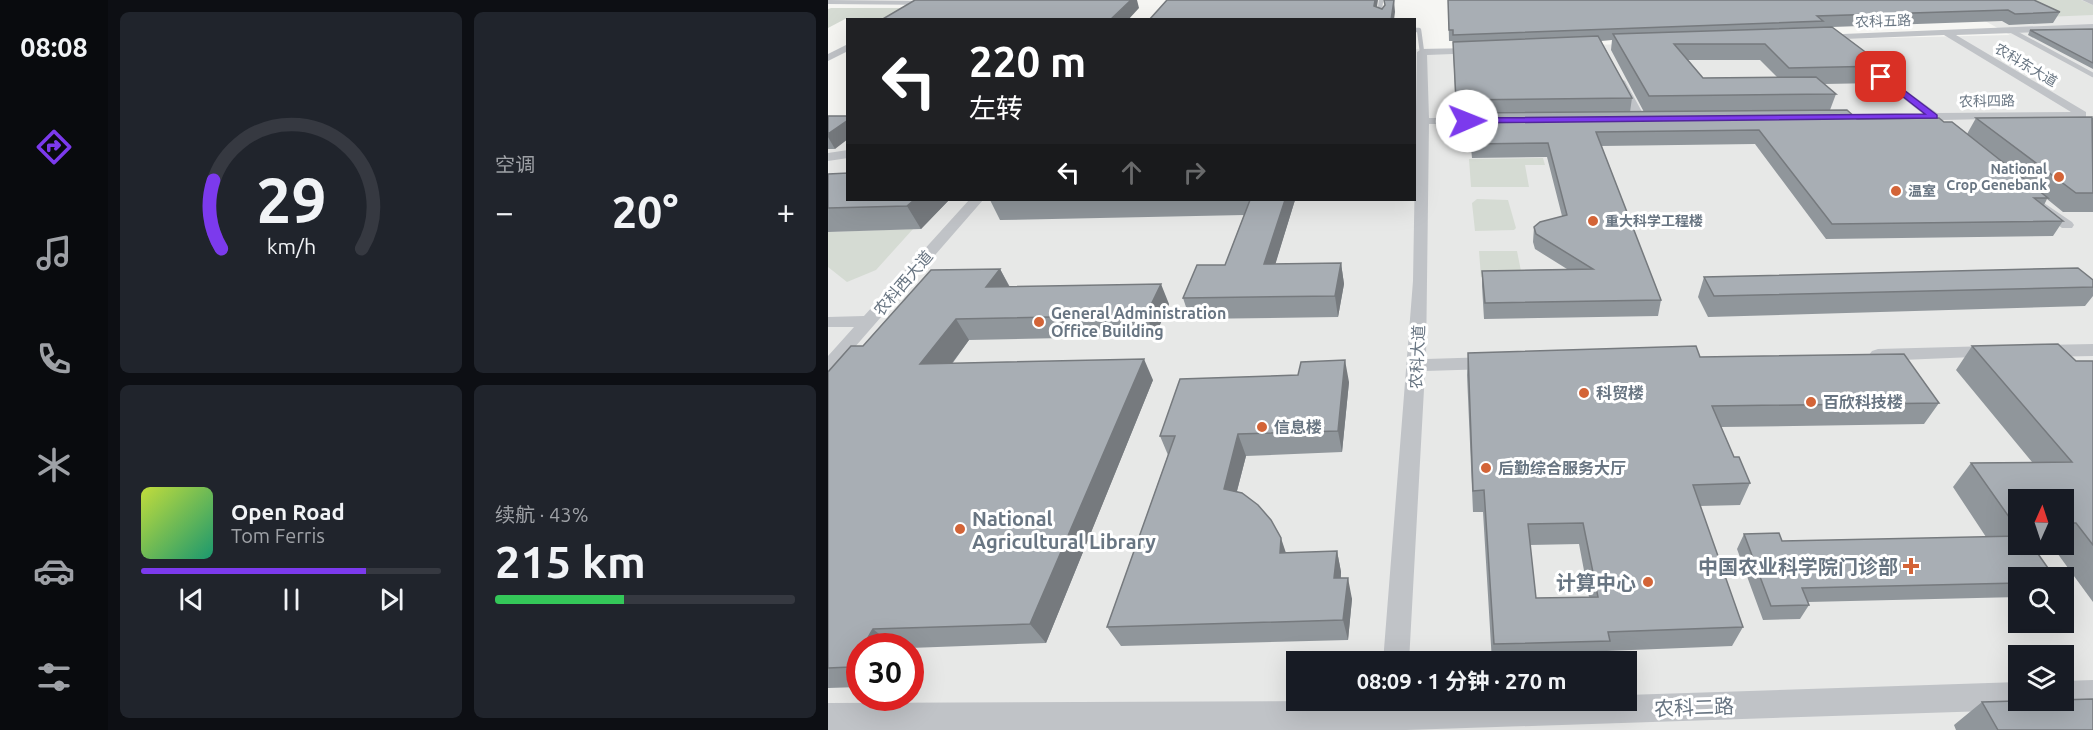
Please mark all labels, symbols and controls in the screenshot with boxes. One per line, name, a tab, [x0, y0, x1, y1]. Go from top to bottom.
street label: 农科五路	[1855, 12, 1911, 30]
text: 08:08	[20, 32, 88, 62]
text: 220 m	[969, 38, 1086, 85]
street label: 农科东大道	[1992, 40, 2060, 90]
icon: left	[870, 42, 948, 120]
pin	[1855, 51, 1906, 102]
icon: arrive	[1864, 60, 1897, 93]
position arrow	[1435, 89, 1499, 153]
text: 左转	[969, 93, 1023, 123]
street label: 农科四路	[1959, 93, 2015, 109]
icon: directions	[33, 126, 75, 168]
text: 空调	[495, 153, 535, 176]
icon: left	[1052, 156, 1085, 189]
icon: ahead	[1115, 156, 1148, 189]
icon: right	[1178, 156, 1211, 189]
place label: National Crop Genebank	[1946, 161, 2047, 193]
text: 29	[256, 165, 326, 235]
marker: National Crop Genebank	[2052, 170, 2066, 184]
place label: 温室	[1908, 183, 1936, 199]
marker: 温室	[1889, 184, 1903, 198]
text: 20°	[612, 186, 678, 237]
text: −	[495, 193, 514, 230]
text: +	[776, 193, 795, 230]
place label: 重大科学工程楼	[1605, 213, 1703, 229]
marker: 重大科学工程楼	[1586, 214, 1600, 228]
icon: music	[33, 232, 75, 274]
text: km/h	[266, 235, 316, 259]
street label: 农科西大道	[870, 247, 936, 319]
place label: General Administration Office Building	[1051, 304, 1226, 340]
marker: General Administration Office Building	[1032, 315, 1046, 329]
street label: 农科大道	[1406, 325, 1428, 389]
icon: phone	[33, 338, 75, 380]
place label: 科贸楼	[1596, 384, 1644, 402]
marker: 科贸楼	[1577, 386, 1591, 400]
place label: 百欣科技楼	[1823, 393, 1903, 411]
marker: 百欣科技楼	[1804, 395, 1818, 409]
place label: 信息楼	[1274, 418, 1322, 436]
marker: 信息楼	[1255, 420, 1269, 434]
icon: climate	[33, 444, 75, 486]
place label: 后勤综合服务大厅	[1498, 459, 1626, 477]
marker: 后勤综合服务大厅	[1479, 461, 1493, 475]
north arrow	[2008, 489, 2074, 555]
map controls	[2008, 489, 2074, 711]
text: Open Road	[231, 499, 345, 524]
text: 续航 · 43%	[495, 503, 588, 526]
place label: National Agricultural Library	[972, 507, 1156, 553]
marker: National Agricultural Library	[953, 522, 967, 536]
text: Tom Ferris	[231, 524, 325, 547]
text: 215 km	[495, 536, 646, 587]
icon: car	[33, 550, 75, 592]
place label: 中国农业科学院门诊部	[1698, 555, 1898, 578]
marker: 中国农业科学院门诊部	[1902, 557, 1920, 575]
button: search	[2008, 567, 2074, 633]
place label: 计算中心	[1556, 571, 1636, 594]
marker: 计算中心	[1641, 575, 1655, 589]
icon: previous	[175, 583, 208, 616]
icon: pause	[275, 583, 308, 616]
icon: next	[375, 583, 408, 616]
speed limit sign: 30	[846, 633, 924, 711]
button: layers	[2008, 645, 2074, 711]
icon: filters	[33, 656, 75, 698]
text: 08:09 · 1 分钟 · 270 m	[1357, 668, 1566, 693]
street label: 农科二路	[1654, 694, 1734, 720]

